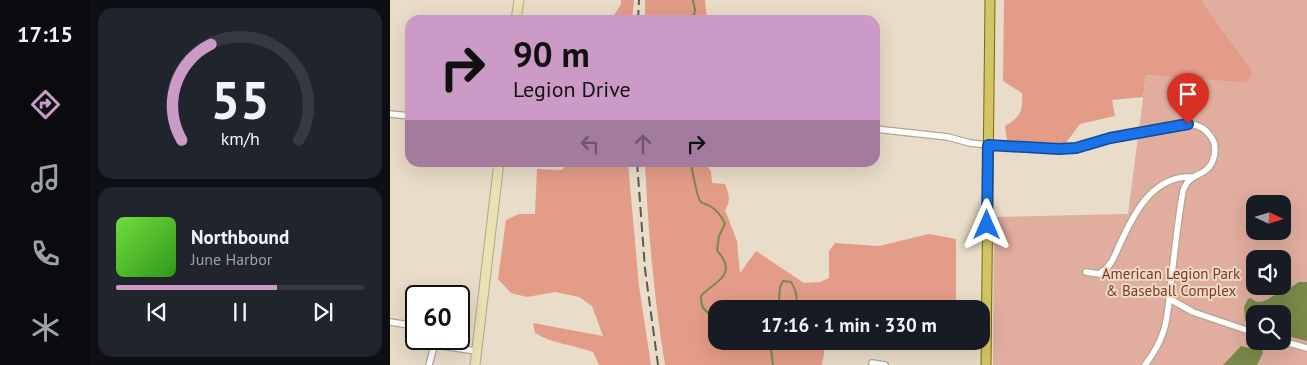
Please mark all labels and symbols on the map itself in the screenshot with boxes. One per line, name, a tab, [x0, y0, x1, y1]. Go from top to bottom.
pin	[1167, 73, 1209, 124]
north arrow	[1246, 195, 1291, 240]
position arrow	[960, 198, 1012, 250]
park label: American Legion Park & Baseball Complex	[1102, 264, 1241, 300]
speed limit sign: 60	[405, 285, 470, 350]

